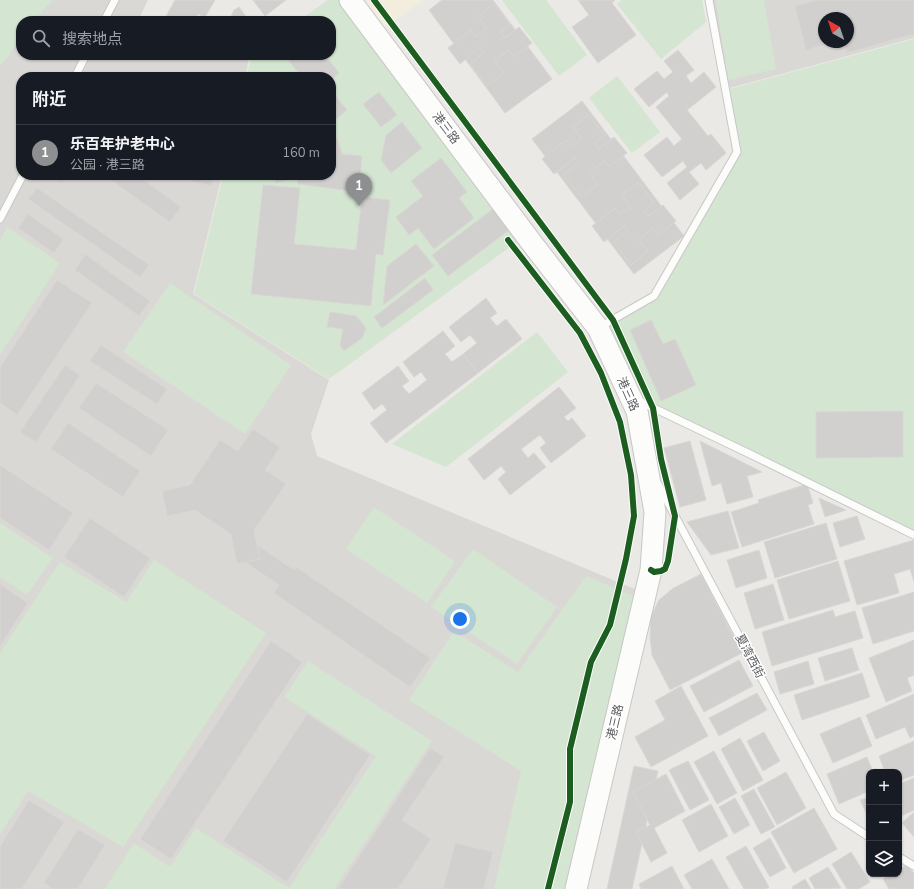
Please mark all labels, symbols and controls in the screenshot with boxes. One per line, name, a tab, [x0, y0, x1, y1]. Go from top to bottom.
north arrow	[818, 12, 854, 48]
search box	[16, 16, 336, 60]
icon: search	[30, 27, 52, 49]
text: 搜索地点	[62, 29, 122, 49]
text: 附近	[32, 88, 66, 111]
street label: 港三路	[429, 109, 463, 147]
text: 乐百年护老中心	[70, 134, 175, 154]
text: 1	[41, 144, 49, 162]
text: 160 m	[282, 144, 320, 162]
text: 公园 · 港三路	[70, 156, 145, 174]
pin: 1	[346, 173, 372, 206]
street label: 港三路	[613, 374, 643, 414]
your location	[450, 609, 470, 629]
street label: 夏湾西街	[732, 631, 768, 681]
street label: 港三路	[603, 703, 627, 741]
map controls	[866, 769, 902, 877]
button: +	[866, 769, 902, 805]
button: −	[866, 805, 902, 841]
button: layers	[866, 841, 902, 877]

